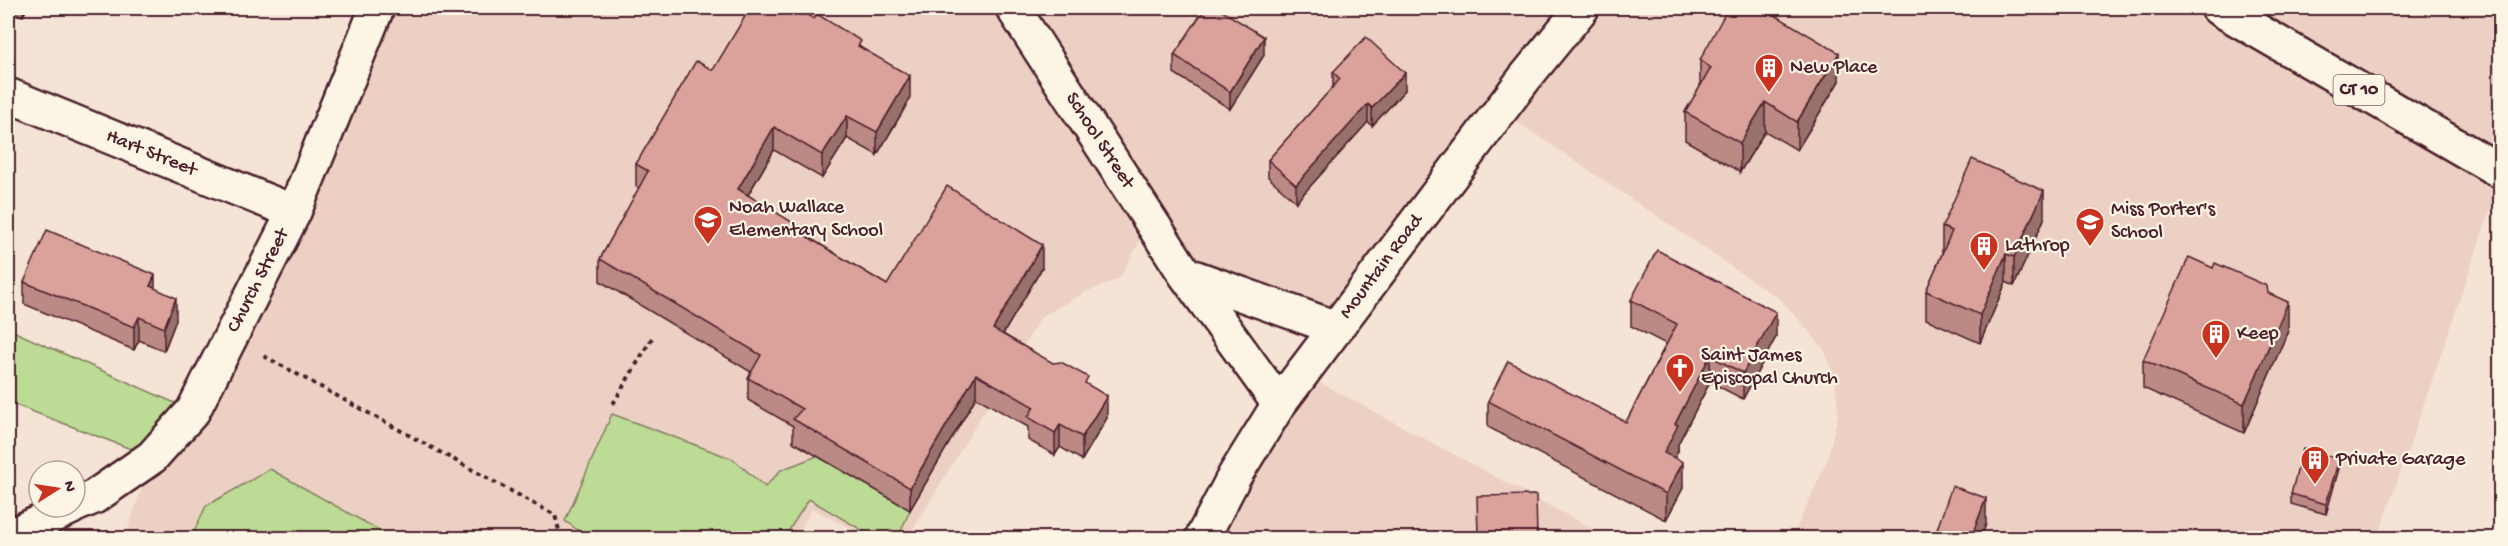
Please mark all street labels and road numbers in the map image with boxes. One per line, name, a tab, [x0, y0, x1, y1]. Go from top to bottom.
road number: CT 10	[2334, 75, 2384, 105]
street label: School Street	[1059, 89, 1140, 195]
street label: Hart Street	[102, 125, 201, 183]
street label: Mountain Road	[1335, 208, 1430, 324]
street label: Church Street	[223, 224, 296, 337]

